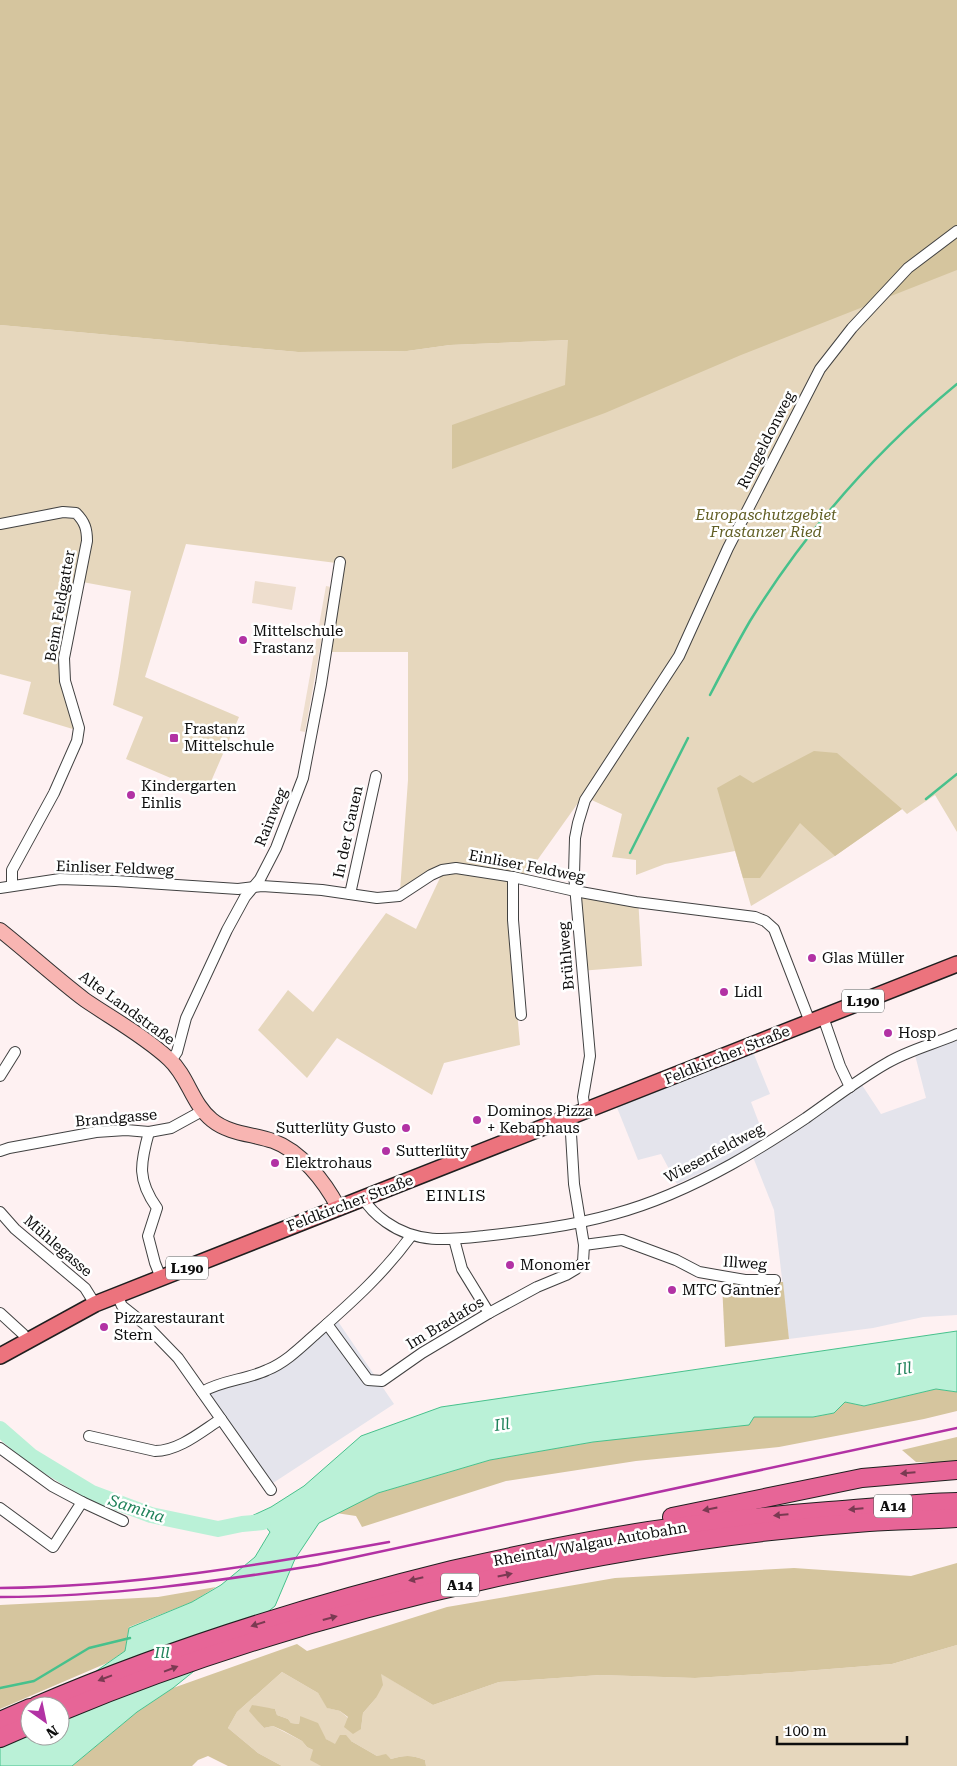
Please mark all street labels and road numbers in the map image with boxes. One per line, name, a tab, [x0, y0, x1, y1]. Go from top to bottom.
street label: Rungeldonweg	[734, 388, 799, 492]
street label: Beim Feldgatter	[41, 549, 79, 663]
street label: In der Gauen	[329, 784, 367, 880]
street label: Rainweg	[251, 785, 291, 849]
street label: Einliser Feldweg	[467, 846, 587, 886]
street label: Einliser Feldweg	[56, 857, 175, 879]
street label: Brühlweg	[554, 921, 578, 991]
street label: Alte Landstraße	[76, 967, 178, 1049]
road number: L190	[842, 989, 884, 1012]
street label: Feldkircher Straße	[662, 1022, 792, 1088]
street label: Brandgasse	[74, 1105, 158, 1131]
street label: Wiesenfeldweg	[661, 1119, 767, 1187]
street label: Feldkircher Straße	[284, 1171, 416, 1235]
street label: Mühlegasse	[20, 1211, 96, 1281]
street label: Illweg	[723, 1252, 768, 1274]
road number: L190	[166, 1256, 208, 1280]
street label: Im Bradafos	[403, 1293, 487, 1353]
road number: A14	[874, 1494, 912, 1518]
street label: Rheintal/Walgau Autobahn	[492, 1518, 689, 1570]
road number: A14	[441, 1574, 479, 1596]

